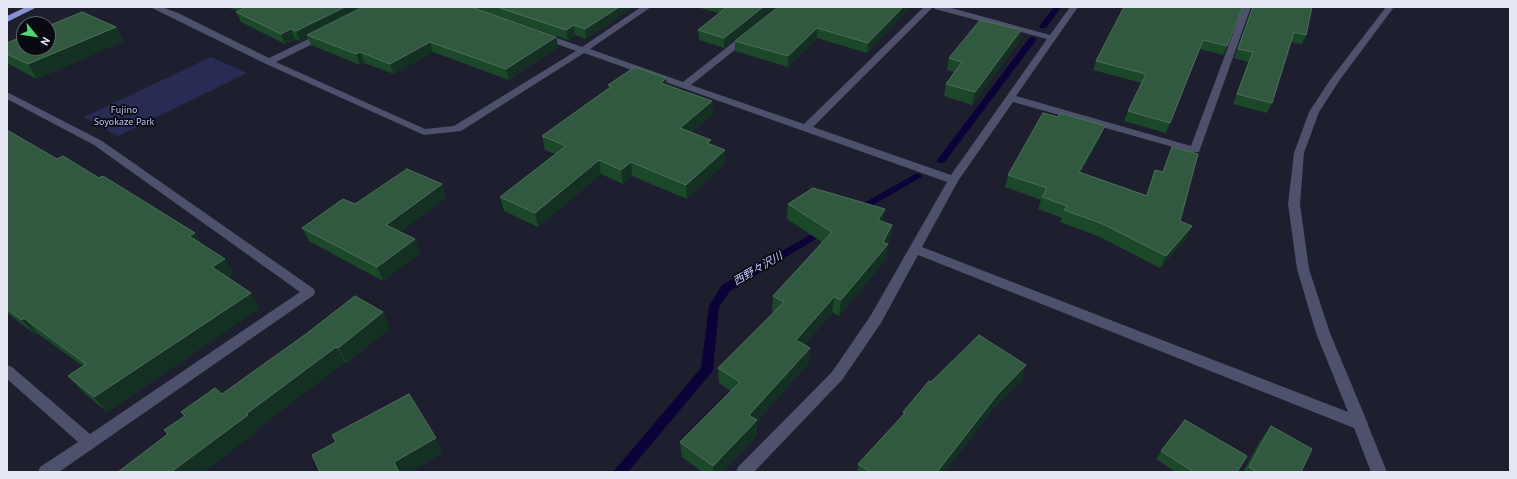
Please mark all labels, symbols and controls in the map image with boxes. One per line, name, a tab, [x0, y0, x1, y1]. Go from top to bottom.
north arrow	[16, 16, 56, 56]
text: N	[38, 35, 53, 48]
park label: Fujino Soyokaze Park	[94, 104, 154, 128]
water label: 西野々沢川	[731, 250, 785, 288]

